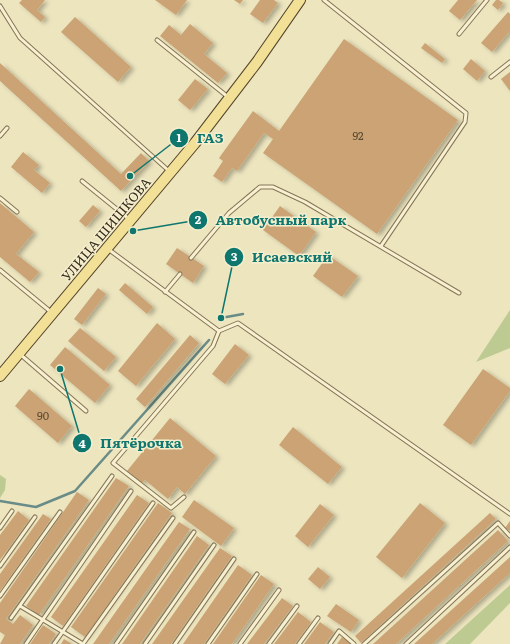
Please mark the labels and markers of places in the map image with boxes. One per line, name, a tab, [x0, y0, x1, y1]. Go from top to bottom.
callout: ГАЗ	[169, 125, 231, 151]
callout: Автобусный парк	[188, 207, 355, 233]
callout: Исаевский	[224, 244, 340, 270]
callout: Пятёрочка	[72, 430, 190, 456]

